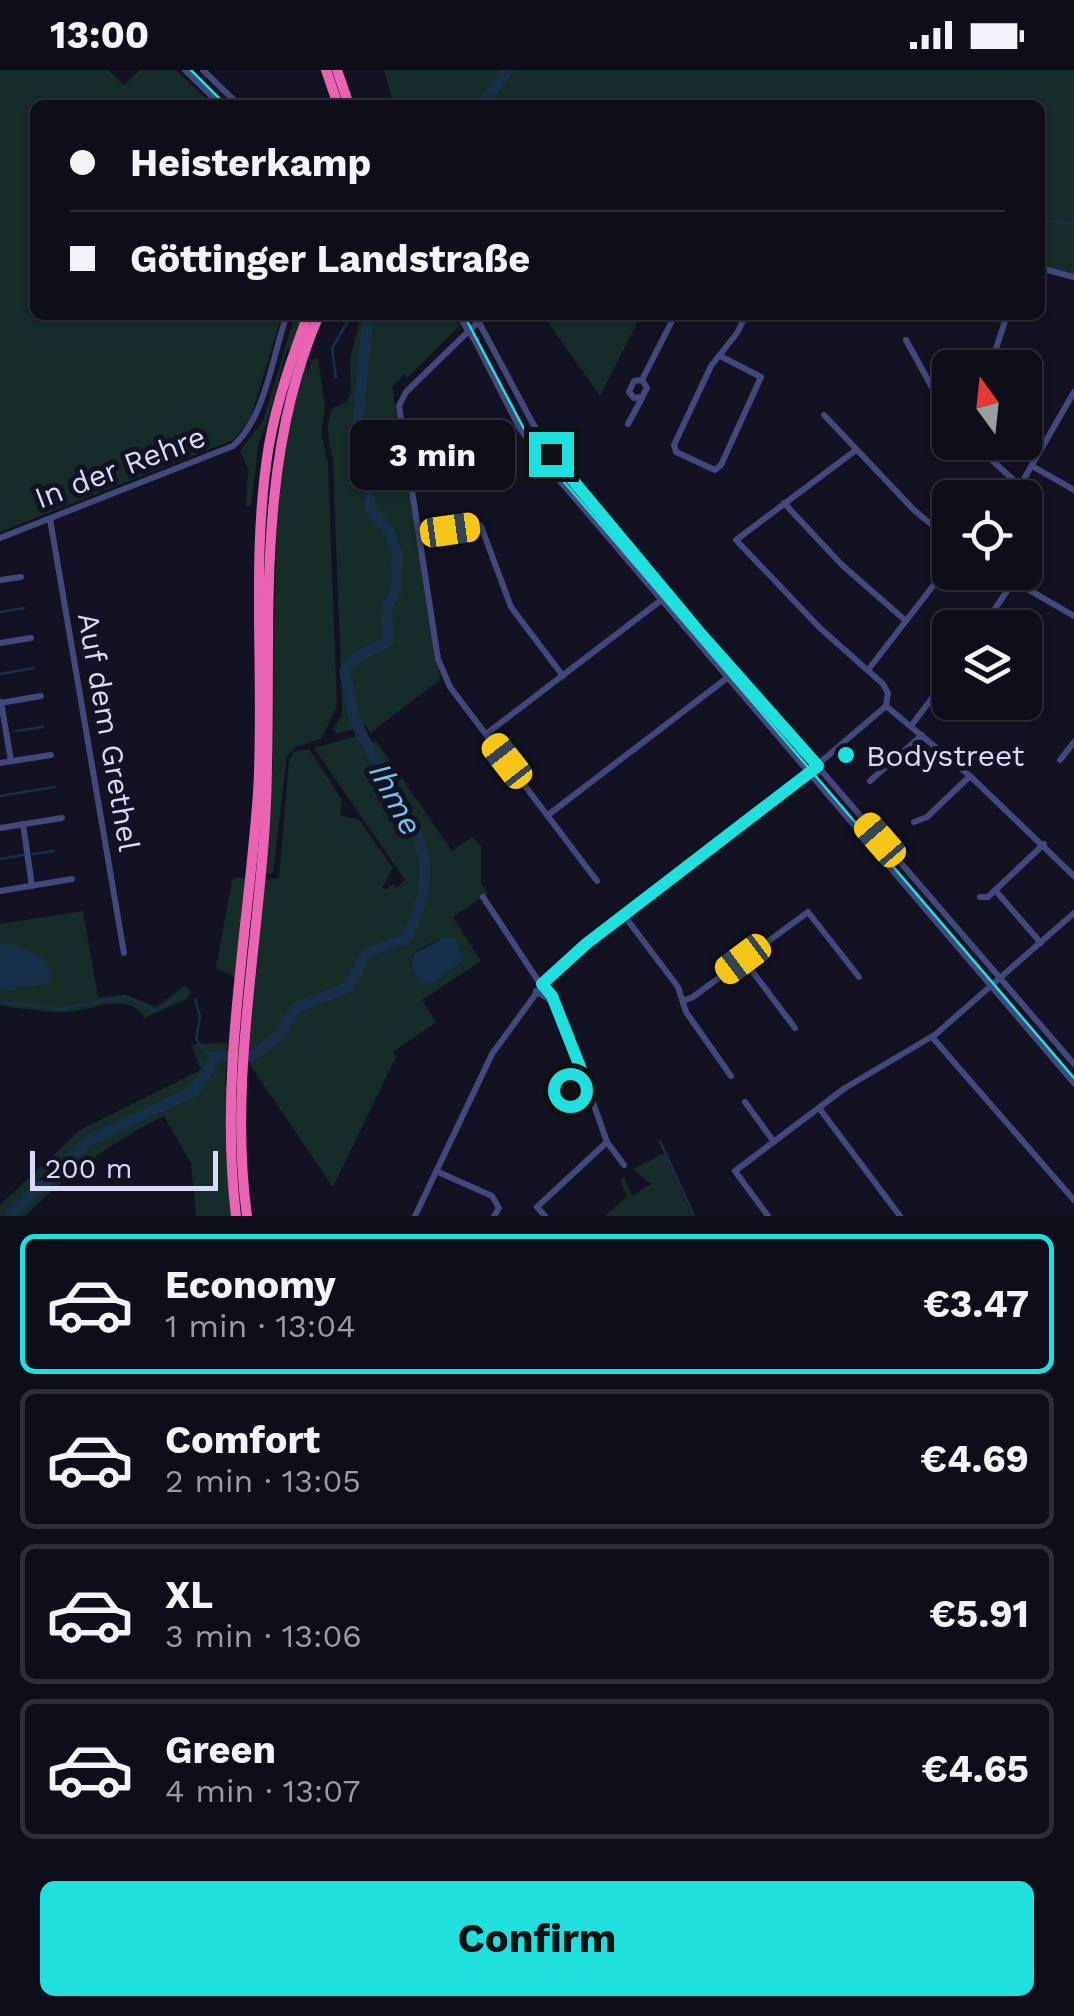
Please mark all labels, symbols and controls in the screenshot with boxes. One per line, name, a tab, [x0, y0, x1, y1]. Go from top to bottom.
text: 13:00	[50, 13, 149, 57]
text: Heisterkamp	[130, 141, 371, 185]
text: Göttinger Landstraße	[130, 237, 530, 281]
north arrow	[932, 350, 1042, 460]
map controls	[932, 350, 1042, 720]
street label: In der Rehre	[30, 418, 210, 516]
callout: 3 min	[351, 419, 516, 489]
route end	[529, 432, 574, 477]
text: 3 min	[389, 436, 476, 474]
button: locate	[932, 480, 1042, 590]
car	[418, 511, 482, 549]
street label: Auf dem Grethel	[71, 610, 147, 854]
button: layers	[932, 610, 1042, 720]
car	[477, 728, 537, 794]
place label: Bodystreet	[866, 738, 1025, 773]
marker: Bodystreet	[835, 744, 857, 766]
water label: Ihme	[361, 756, 431, 842]
car	[849, 808, 911, 872]
car	[710, 929, 776, 989]
route start	[548, 1068, 593, 1113]
scale bar	[30, 1146, 218, 1190]
text: 200 m	[45, 1152, 132, 1185]
icon: car	[45, 1259, 135, 1349]
text: Economy	[165, 1263, 336, 1307]
text: €3.47	[923, 1282, 1029, 1326]
text: 1 min · 13:04	[165, 1307, 356, 1345]
icon: car	[45, 1414, 135, 1504]
text: Comfort	[165, 1418, 320, 1462]
text: €4.69	[920, 1437, 1029, 1481]
text: 2 min · 13:05	[165, 1462, 361, 1500]
icon: car	[45, 1569, 135, 1659]
text: XL	[165, 1573, 213, 1617]
text: €5.91	[929, 1592, 1029, 1636]
text: 3 min · 13:06	[165, 1617, 362, 1655]
icon: car	[45, 1724, 135, 1814]
text: Green	[165, 1728, 276, 1772]
text: €4.65	[922, 1747, 1029, 1791]
text: 4 min · 13:07	[165, 1772, 361, 1810]
button: Confirm	[40, 1881, 1034, 1996]

